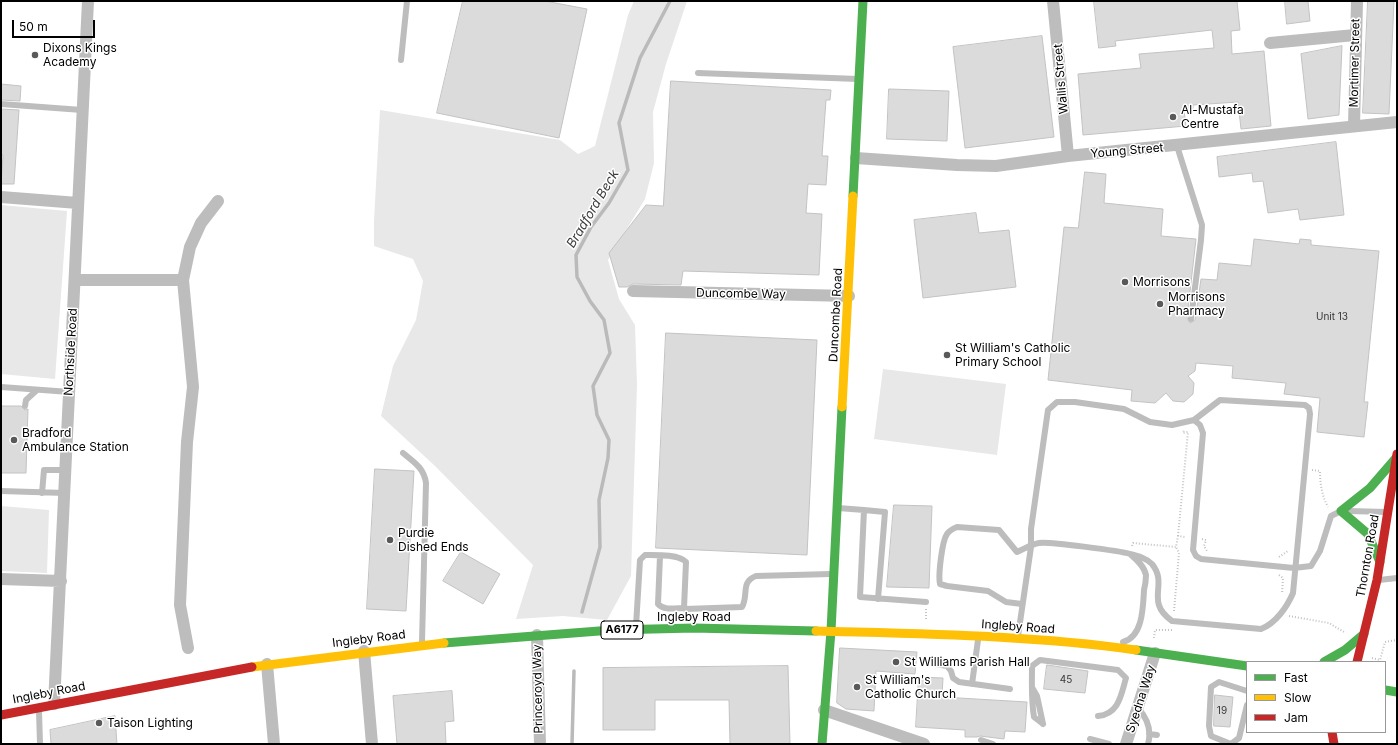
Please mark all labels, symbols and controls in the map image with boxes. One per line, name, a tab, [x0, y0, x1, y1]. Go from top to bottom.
scale bar	[14, 12, 97, 38]
street label: Mortimer Street	[1347, 18, 1363, 108]
text: 50 m	[19, 19, 48, 34]
place label: Dixons Kings Academy	[43, 41, 117, 69]
street label: Wallis Street	[1051, 43, 1071, 115]
marker: Dixons Kings Academy	[30, 50, 40, 60]
place label: Al-Mustafa Centre	[1181, 103, 1244, 131]
marker: Al-Mustafa Centre	[1168, 112, 1178, 122]
street label: Young Street	[1090, 141, 1164, 161]
water label: Bradford Beck	[564, 167, 622, 251]
street label: Duncombe Road	[826, 268, 846, 362]
place label: Morrisons	[1133, 275, 1190, 289]
marker: Morrisons	[1120, 277, 1130, 287]
street label: Duncombe Way	[696, 286, 786, 302]
place label: Morrisons Pharmacy	[1168, 290, 1225, 318]
marker: Morrisons Pharmacy	[1155, 299, 1165, 309]
street label: Northside Road	[62, 308, 80, 396]
house number: Unit 13	[1316, 311, 1348, 323]
place label: St William's Catholic Primary School	[955, 341, 1070, 369]
marker: St William's Catholic Primary School	[942, 350, 952, 360]
place label: Bradford Ambulance Station	[22, 426, 129, 454]
marker: Bradford Ambulance Station	[9, 435, 19, 445]
street label: Thornton Road	[1354, 513, 1382, 599]
place label: Purdie Dished Ends	[398, 526, 469, 554]
marker: Purdie Dished Ends	[385, 535, 395, 545]
street label: Ingleby Road	[657, 610, 731, 624]
street label: Ingleby Road	[981, 617, 1055, 637]
road number: A6177	[601, 621, 643, 639]
street label: Ingleby Road	[332, 627, 406, 651]
street label: Princeroyd Way	[530, 644, 546, 734]
place label: St Williams Parish Hall	[904, 655, 1030, 669]
marker: St Williams Parish Hall	[891, 657, 901, 667]
legend	[1246, 661, 1386, 733]
street label: Syedna Way	[1123, 663, 1159, 735]
text: Fast	[1284, 670, 1308, 685]
place label: St William's Catholic Church	[865, 673, 956, 701]
house number: 45	[1060, 674, 1072, 686]
street label: Ingleby Road	[11, 679, 87, 707]
marker: St William's Catholic Church	[852, 682, 862, 692]
text: Slow	[1284, 690, 1311, 705]
house number: 19	[1217, 705, 1227, 717]
text: Jam	[1284, 710, 1308, 725]
place label: Taison Lighting	[107, 716, 193, 730]
marker: Taison Lighting	[94, 718, 104, 728]

